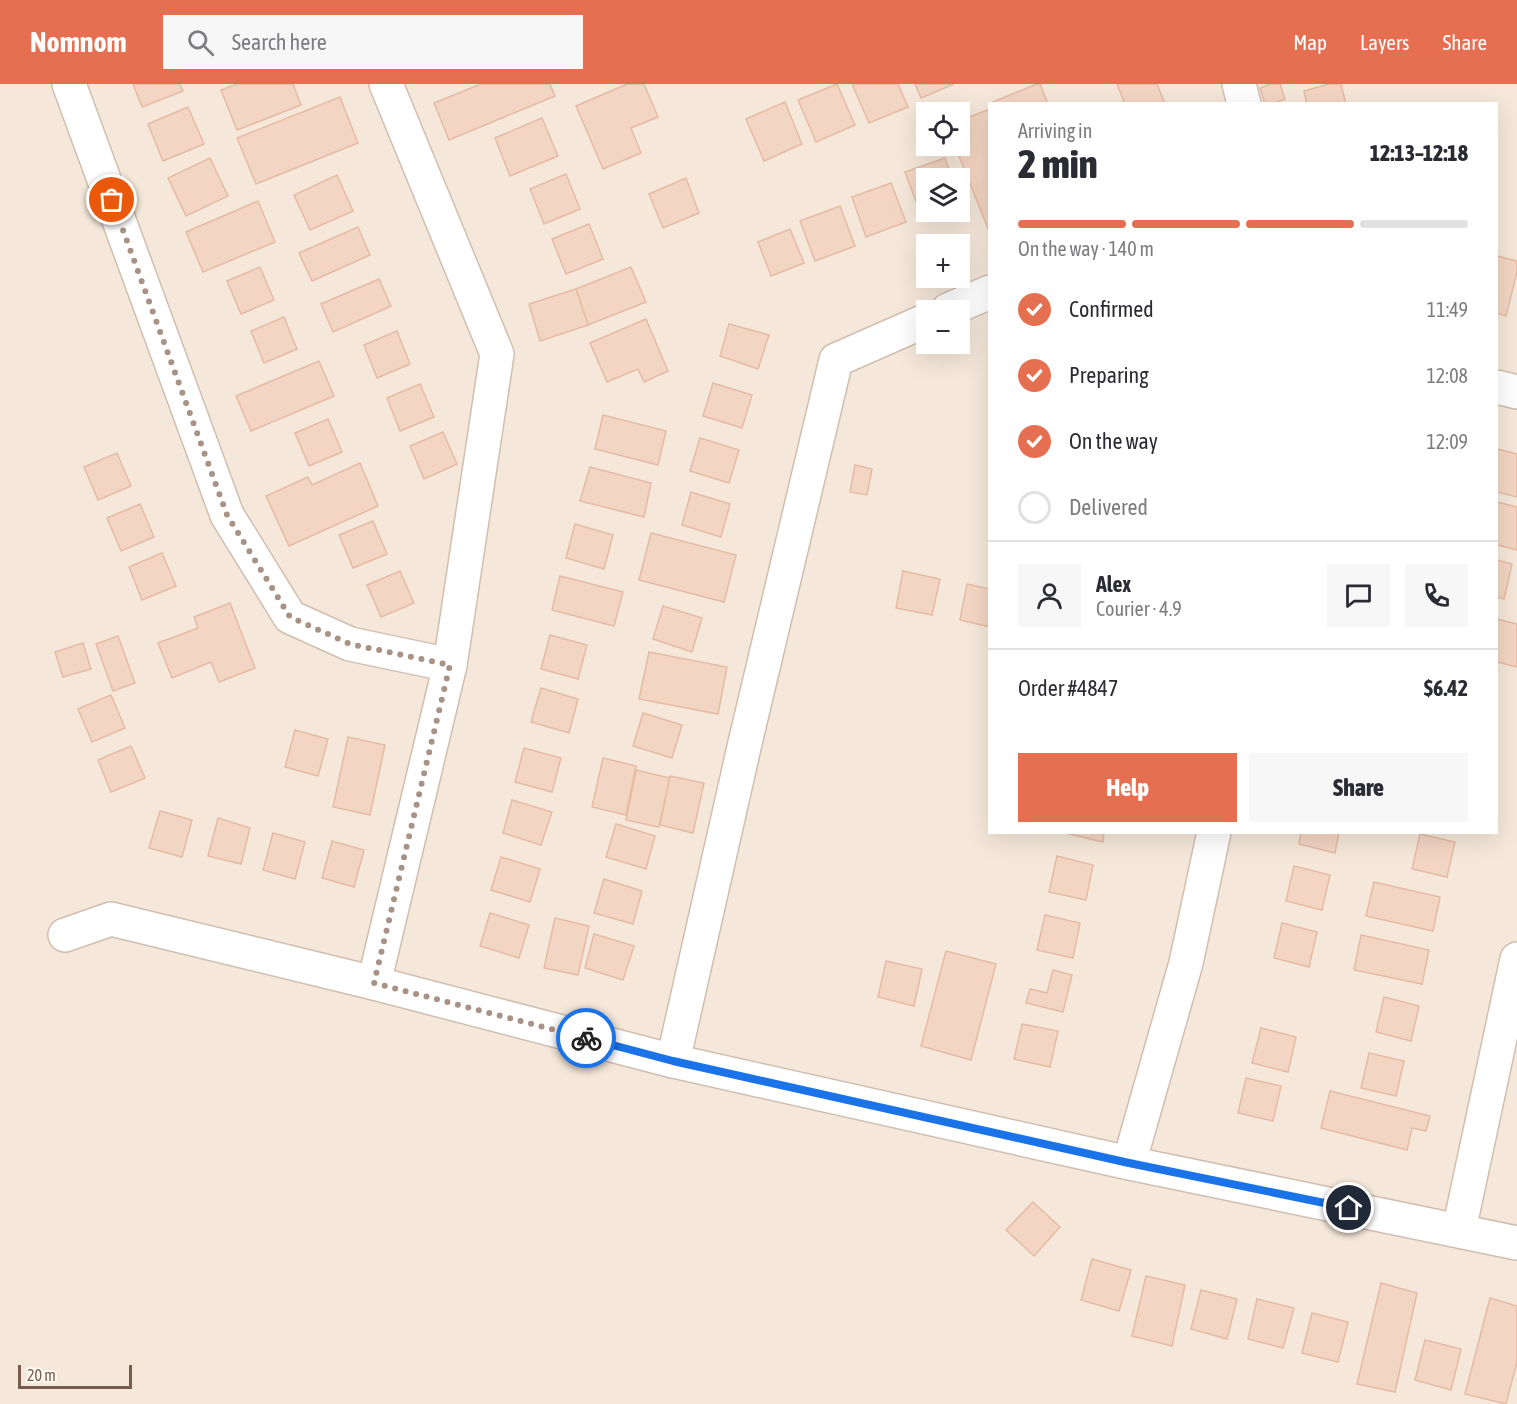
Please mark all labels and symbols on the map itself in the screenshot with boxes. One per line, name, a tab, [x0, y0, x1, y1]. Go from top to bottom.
pin	[86, 174, 137, 225]
courier	[556, 1008, 616, 1068]
pin	[1323, 1182, 1374, 1233]
scale bar	[18, 1362, 132, 1390]

